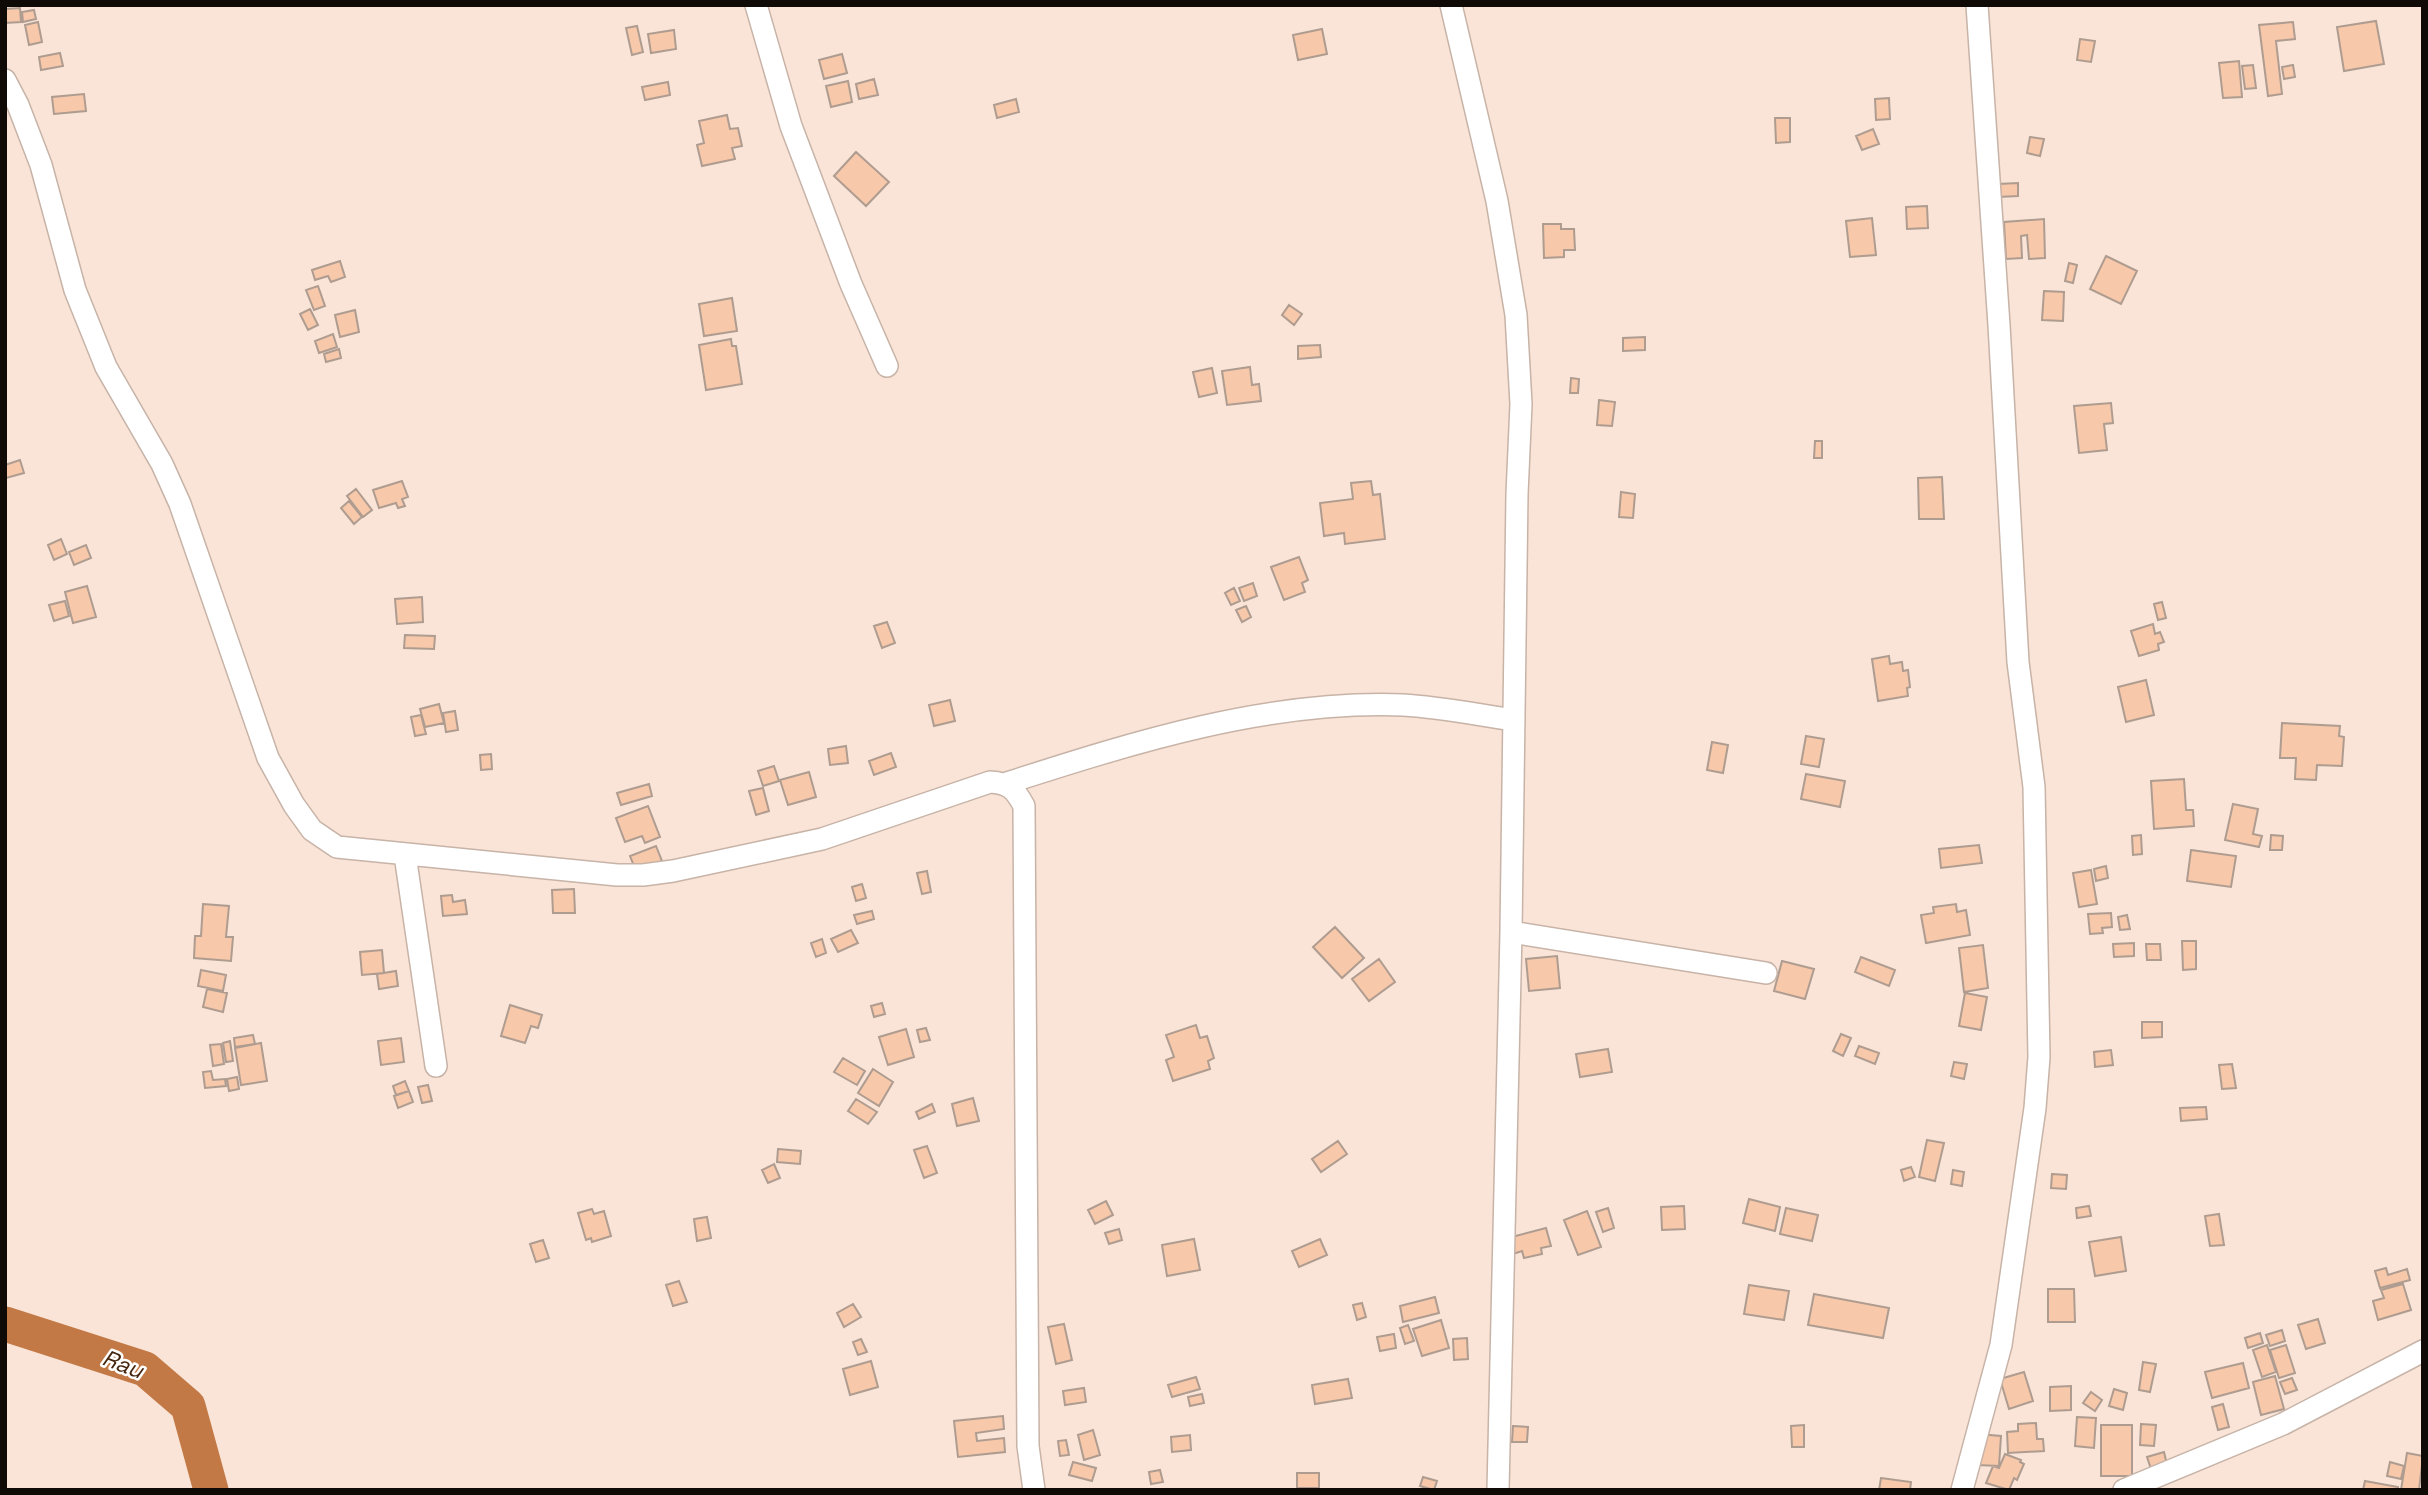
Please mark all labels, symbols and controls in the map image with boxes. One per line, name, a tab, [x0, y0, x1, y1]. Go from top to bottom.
water label: Rau	[98, 1343, 149, 1386]

